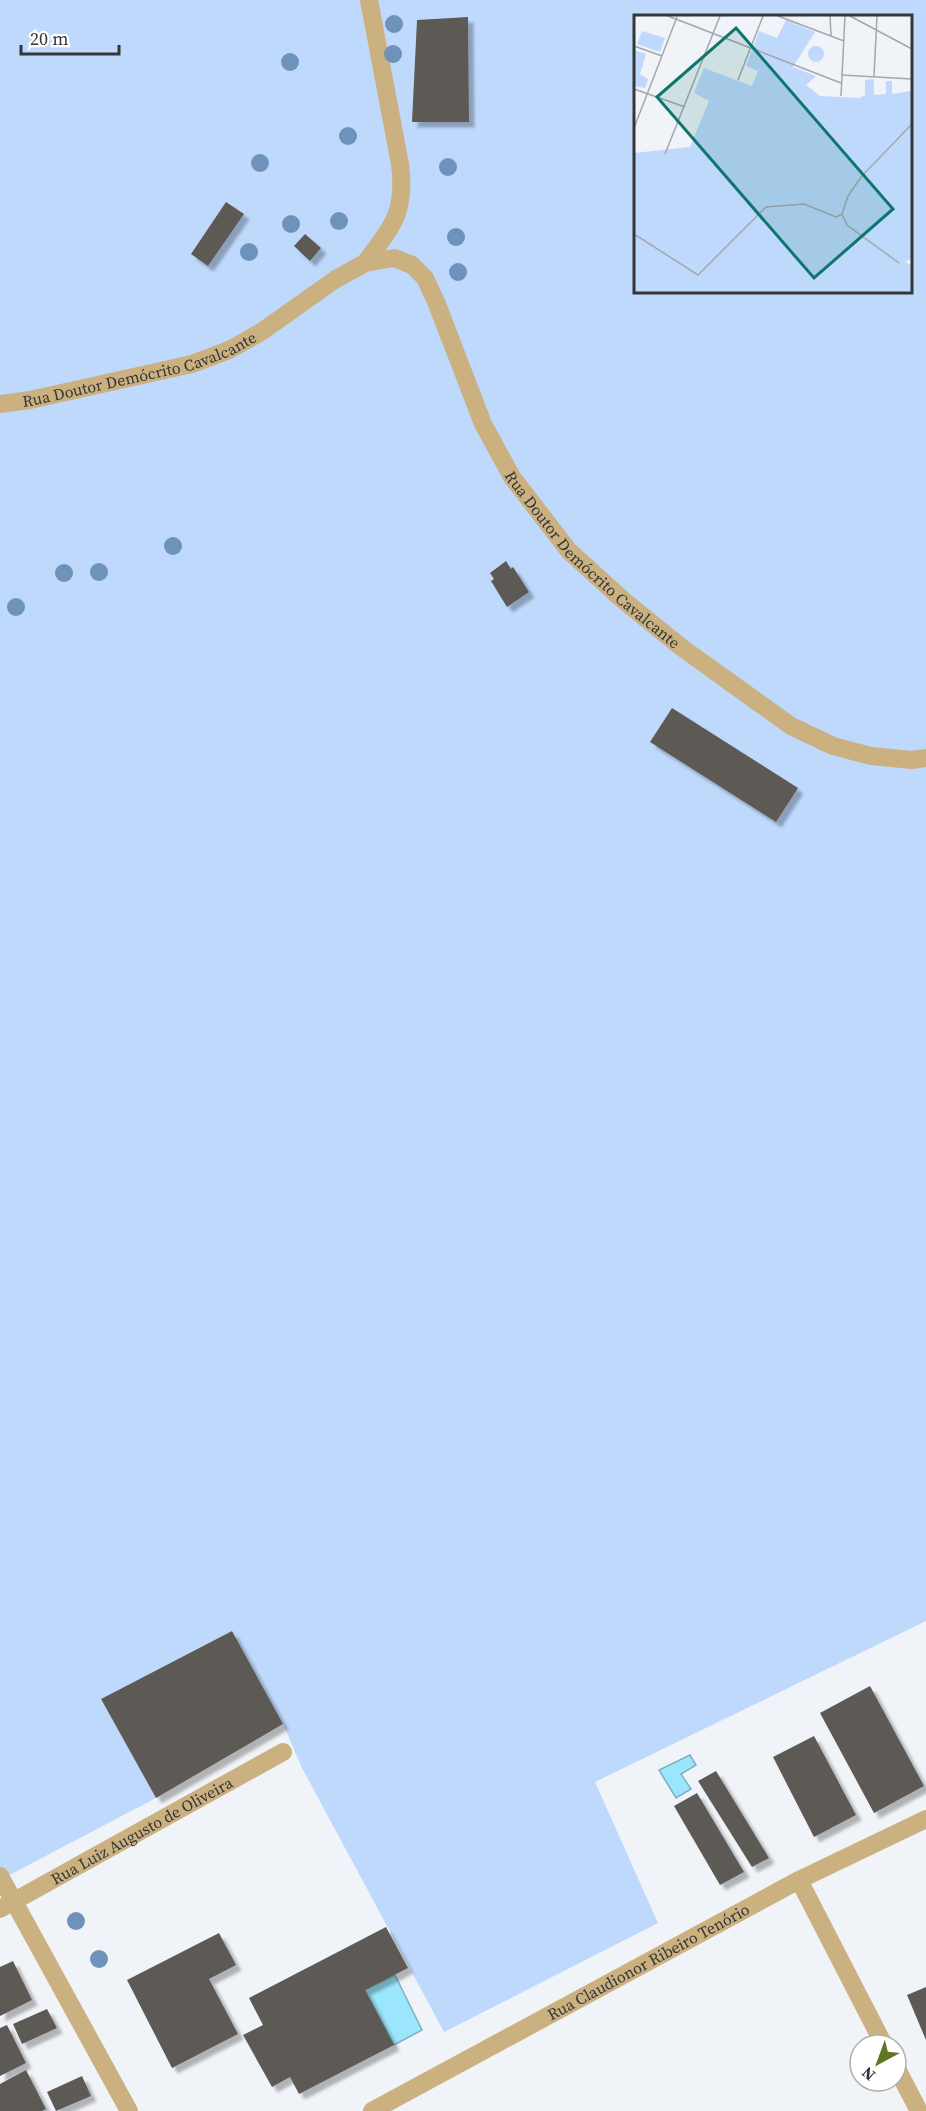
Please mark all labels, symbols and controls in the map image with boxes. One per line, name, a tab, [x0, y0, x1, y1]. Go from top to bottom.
inset map	[634, 15, 911, 292]
scale bar	[21, 18, 118, 56]
text: 20 m	[30, 26, 68, 51]
street label: Rua Doutor Demócrito Cavalcante	[21, 326, 260, 412]
street label: Rua Doutor Demócrito Cavalcante	[500, 467, 685, 653]
street label: Rua Luiz Augusto de Oliveira	[47, 1771, 237, 1890]
street label: Rua Claudionor Ribeiro Tenório	[543, 1898, 753, 2025]
north arrow	[848, 2033, 908, 2093]
text: N	[856, 2062, 880, 2086]

